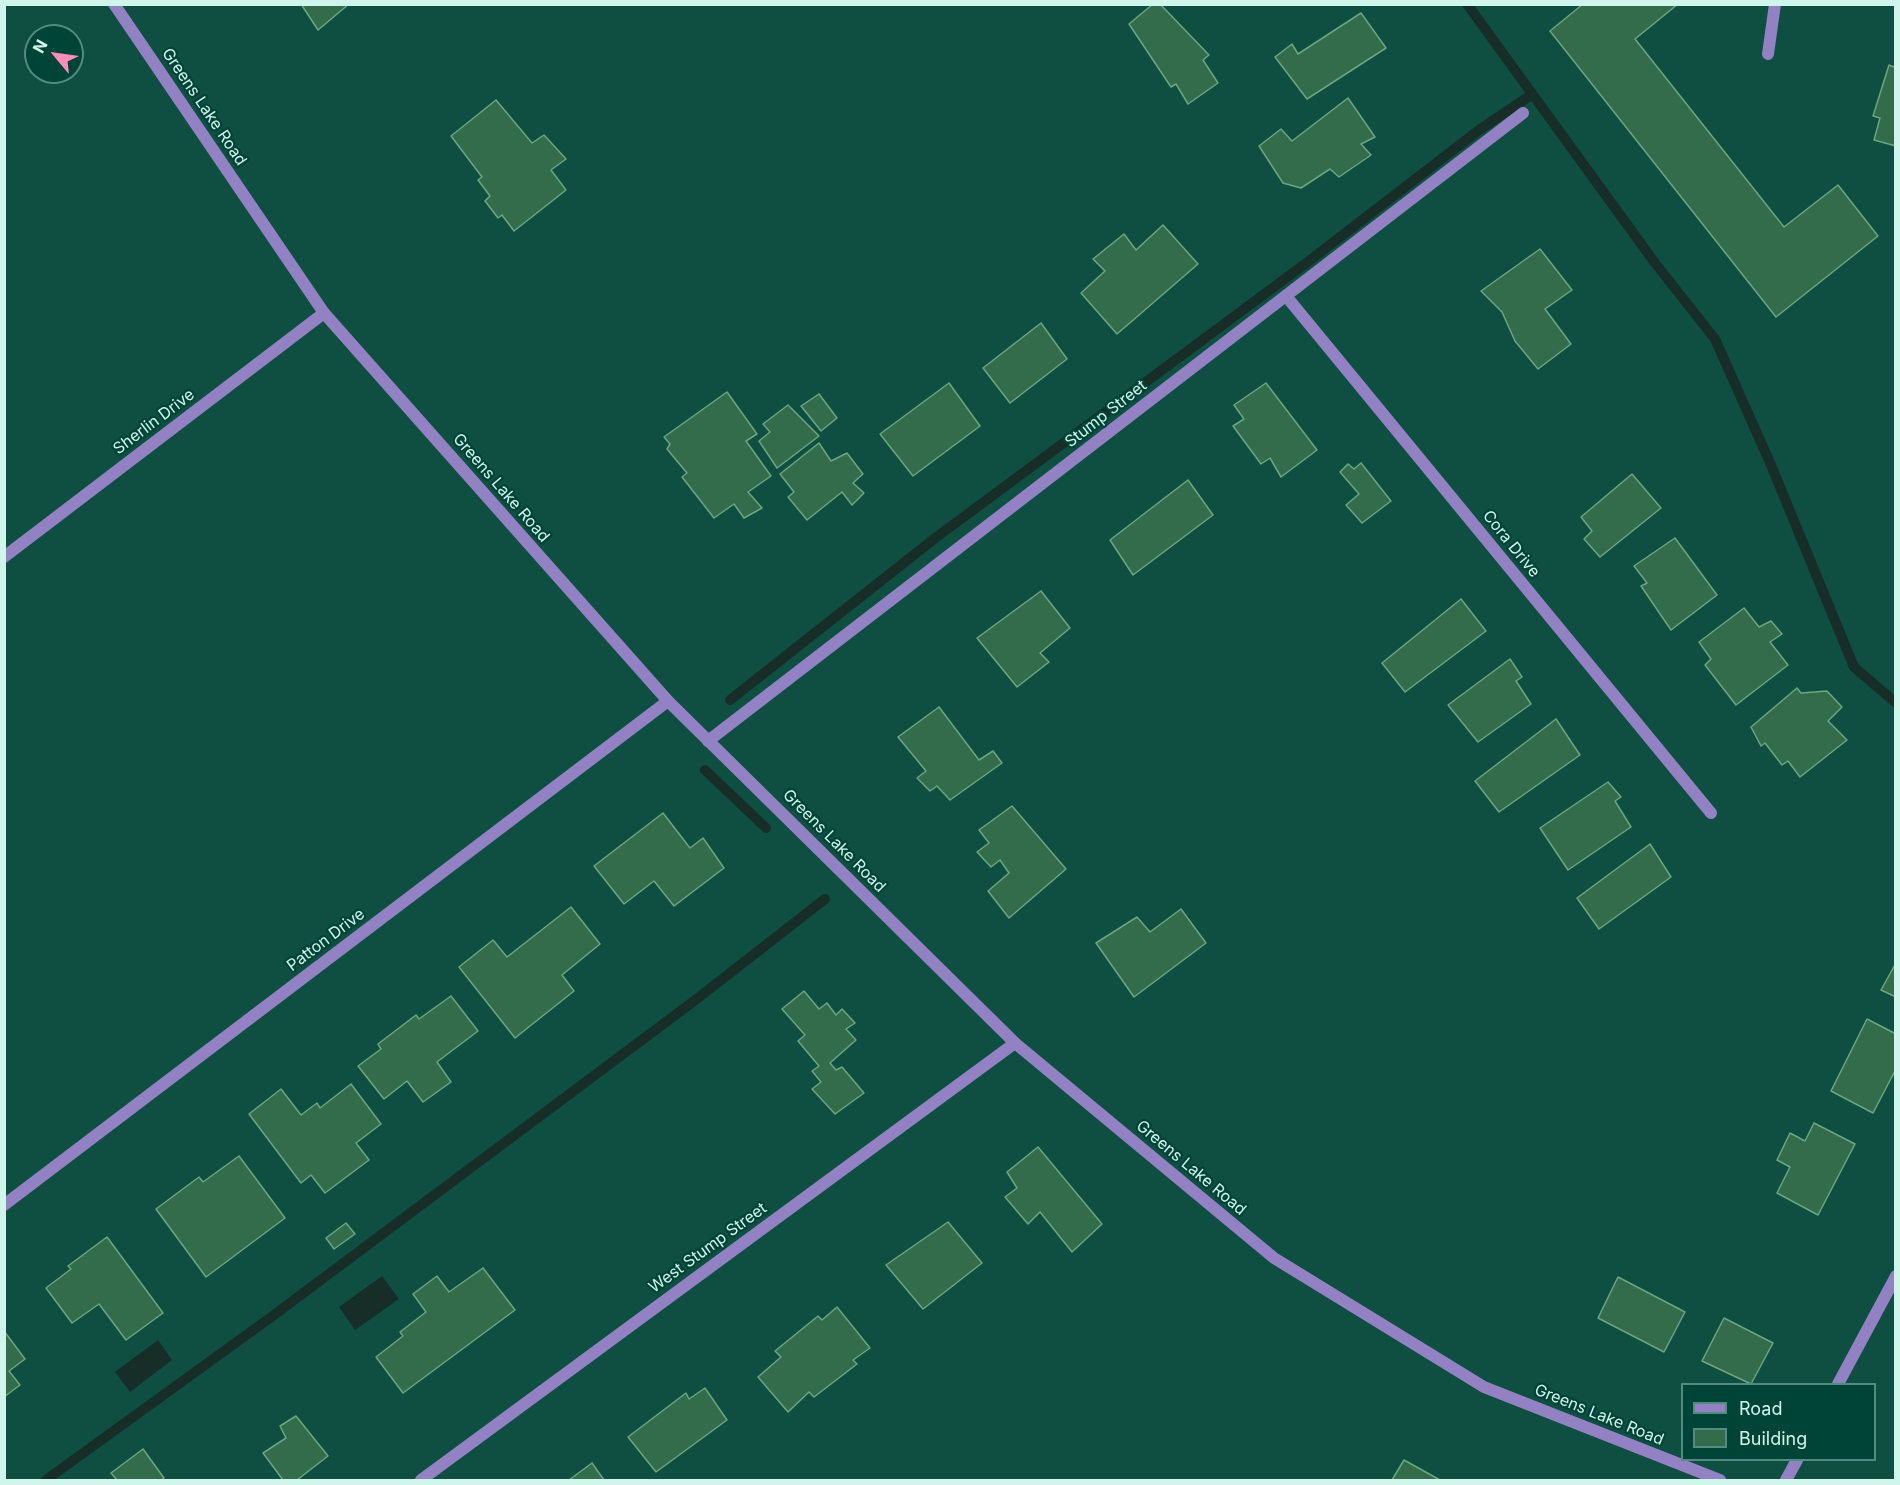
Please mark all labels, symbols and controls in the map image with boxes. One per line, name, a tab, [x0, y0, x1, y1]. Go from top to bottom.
north arrow	[24, 24, 84, 84]
text: N	[28, 36, 52, 56]
street label: Greens Lake Road	[158, 45, 250, 169]
street label: Stump Street	[1061, 376, 1151, 452]
street label: Sherlin Drive	[110, 385, 198, 459]
street label: Greens Lake Road	[449, 430, 553, 546]
street label: Cora Drive	[1478, 507, 1544, 581]
street label: Greens Lake Road	[779, 786, 889, 896]
street label: Patton Drive	[283, 905, 369, 975]
street label: Greens Lake Road	[1132, 1116, 1250, 1220]
street label: West Stump Street	[645, 1199, 771, 1297]
street label: Greens Lake Road	[1532, 1380, 1666, 1450]
legend	[1681, 1383, 1876, 1461]
text: Road	[1739, 1398, 1782, 1419]
text: Building	[1739, 1428, 1807, 1449]

